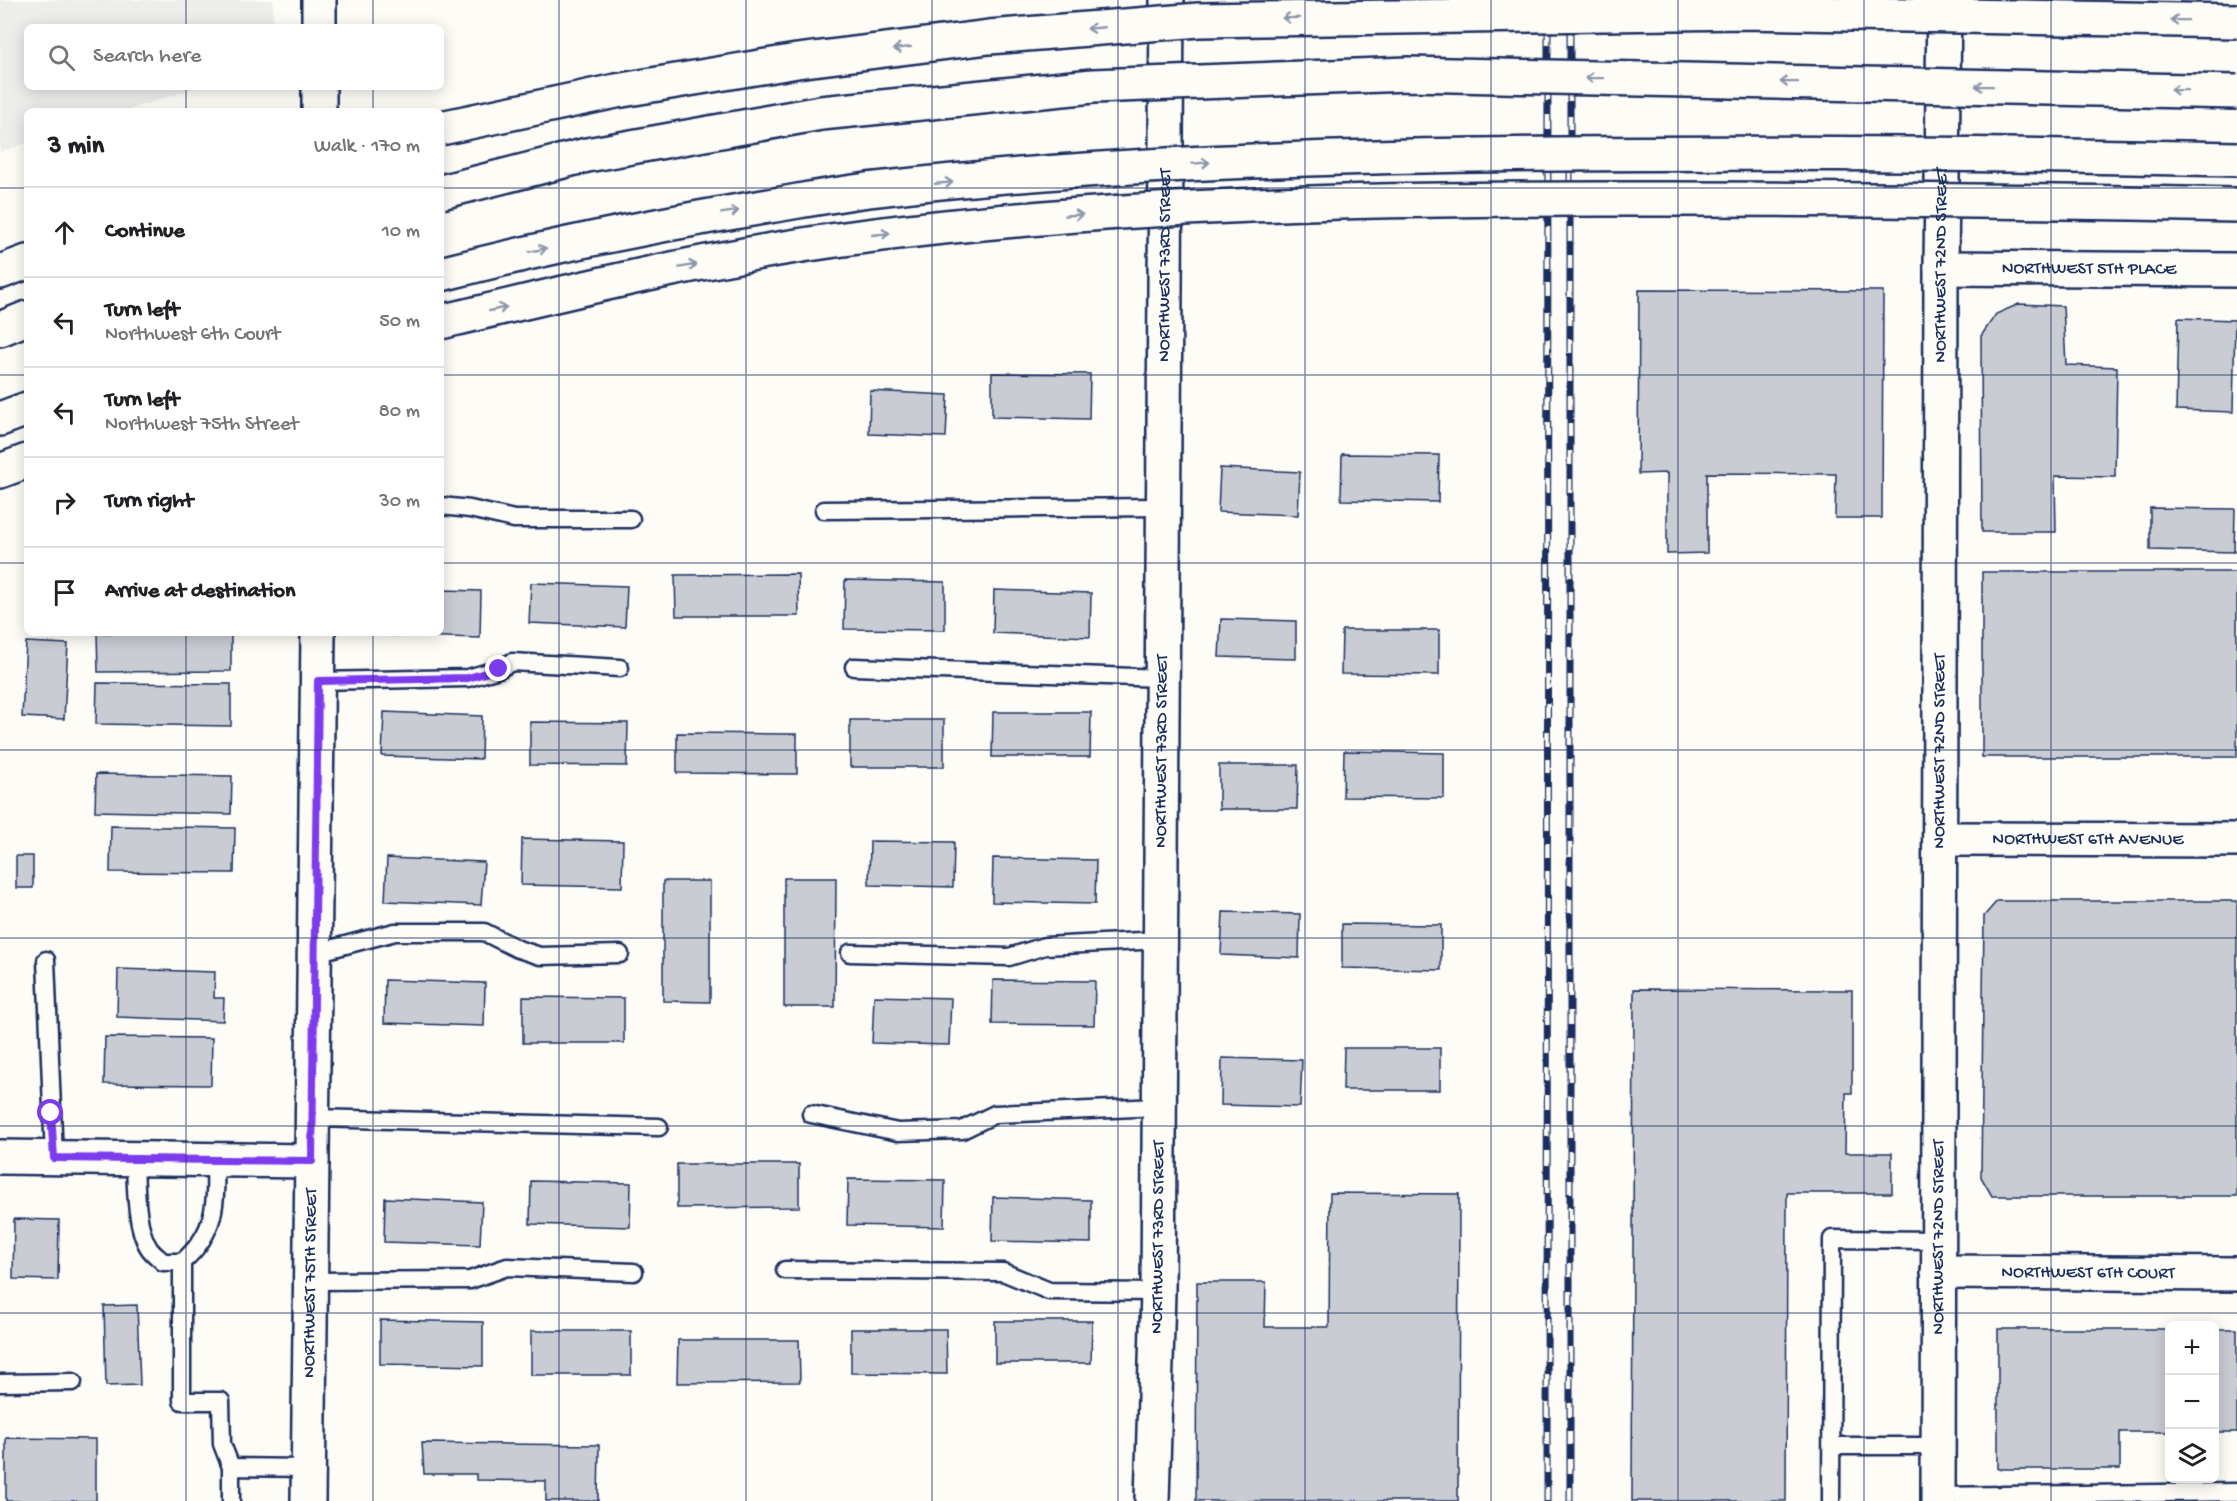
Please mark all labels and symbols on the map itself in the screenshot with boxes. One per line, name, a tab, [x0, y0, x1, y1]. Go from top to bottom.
one-way arrow	[1281, 12, 1301, 24]
one-way arrow	[2169, 14, 2189, 25]
one-way arrow	[1087, 23, 1106, 34]
one-way arrow	[893, 42, 912, 53]
one-way arrow	[1584, 72, 1604, 84]
one-way arrow	[1779, 77, 1799, 88]
one-way arrow	[1974, 81, 1994, 92]
one-way arrow	[2169, 85, 2189, 96]
one-way arrow	[1190, 157, 1210, 168]
street label: NORTHWEST 72ND STREET	[1930, 166, 1953, 363]
street label: NORTHWEST 73RD STREET	[1154, 167, 1176, 362]
one-way arrow	[933, 177, 953, 188]
one-way arrow	[719, 207, 739, 218]
one-way arrow	[1064, 210, 1084, 221]
one-way arrow	[870, 229, 890, 240]
one-way arrow	[529, 243, 548, 255]
street label: NORTHWEST 5TH PLACE	[2002, 258, 2177, 280]
one-way arrow	[678, 260, 697, 271]
one-way arrow	[488, 302, 507, 314]
street label: NORTHWEST 72ND STREET	[1929, 652, 1951, 849]
street label: NORTHWEST 73RD STREET	[1151, 653, 1173, 848]
route end	[485, 655, 511, 681]
street label: NORTHWEST 6TH AVENUE	[1992, 829, 2184, 850]
route start	[37, 1099, 63, 1125]
street label: NORTHWEST 72ND STREET	[1928, 1138, 1949, 1335]
street label: NORTHWEST 73RD STREET	[1146, 1139, 1170, 1334]
street label: NORTHWEST 75TH STREET	[299, 1187, 322, 1378]
street label: NORTHWEST 6TH COURT	[2001, 1262, 2176, 1284]

